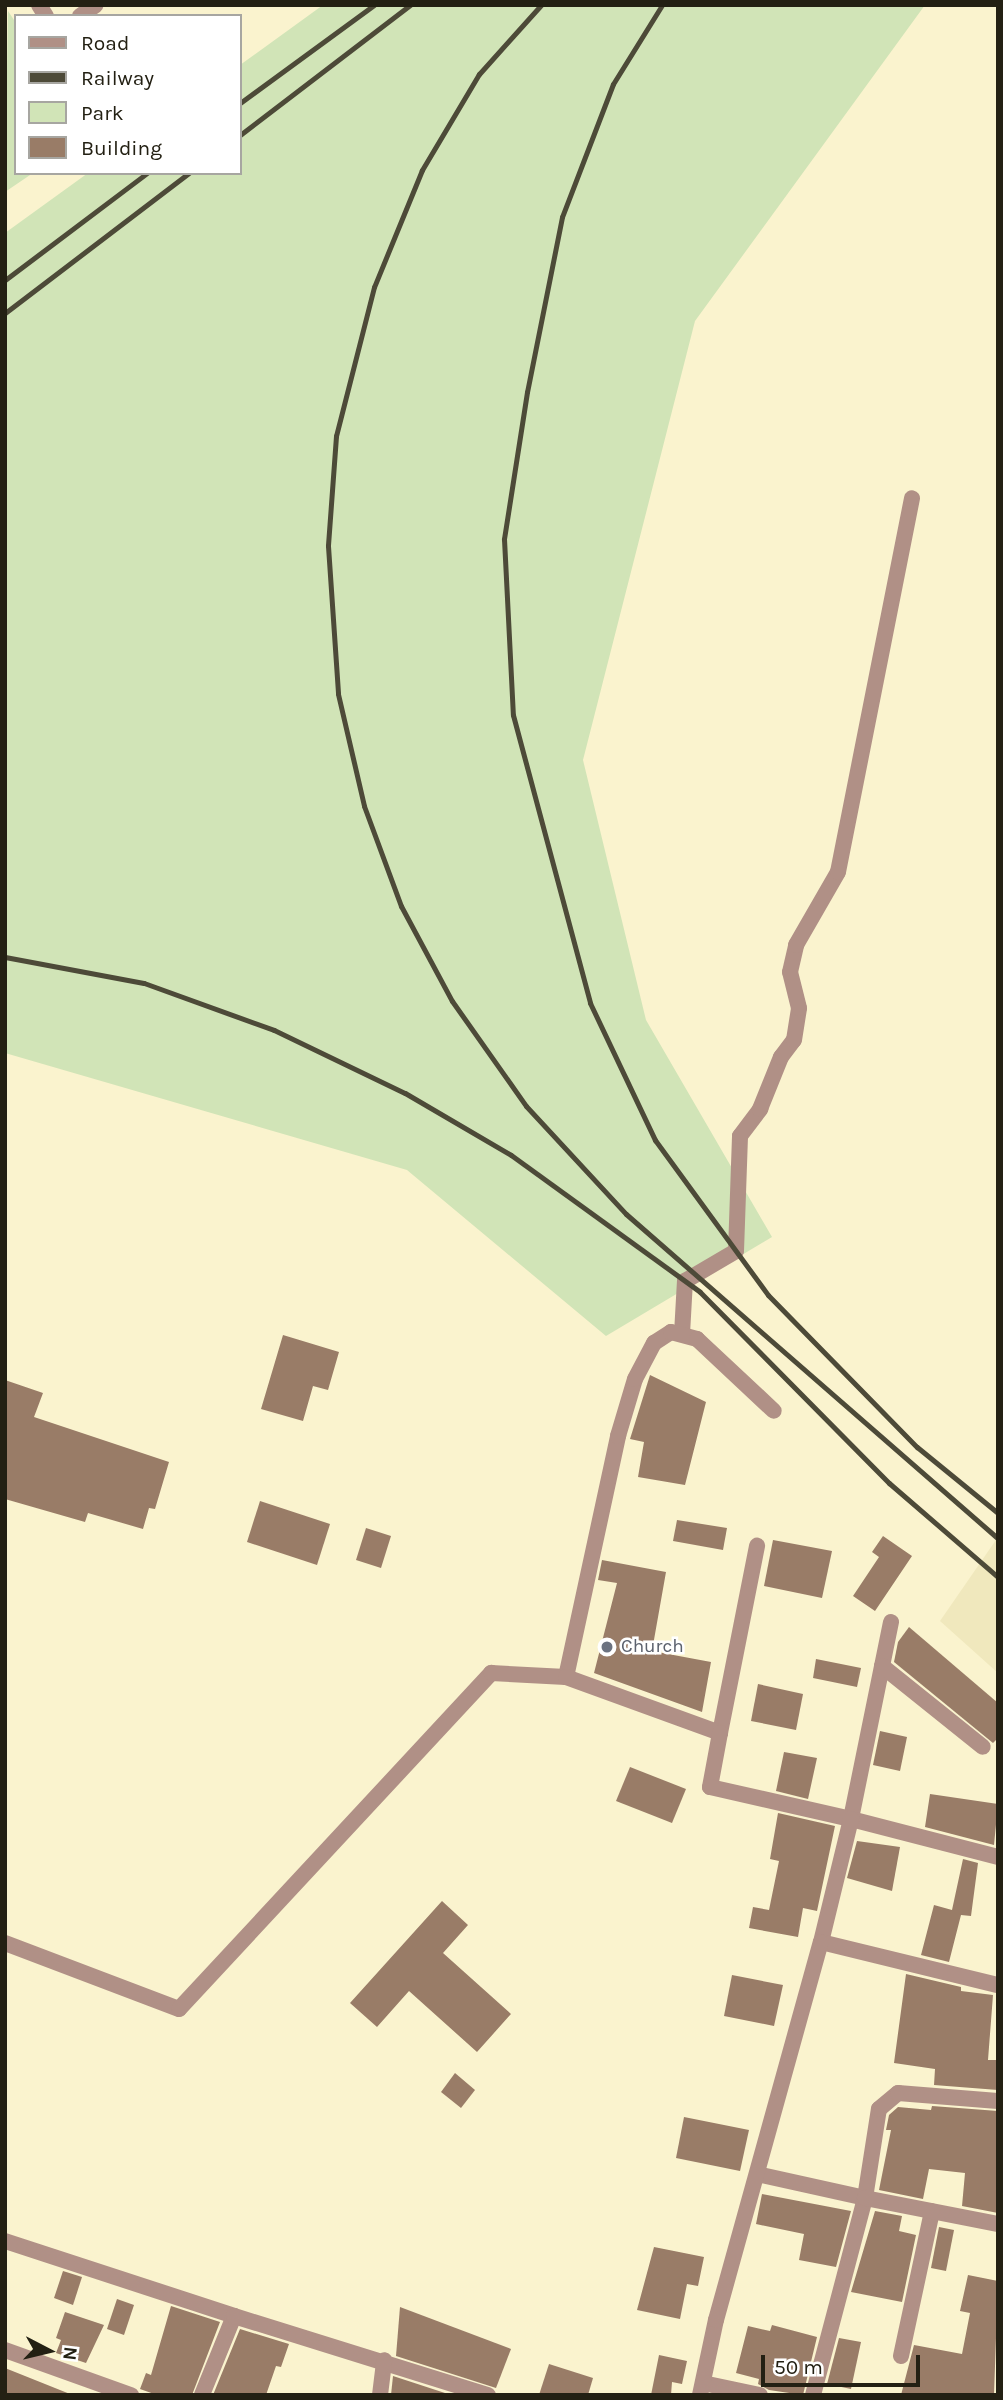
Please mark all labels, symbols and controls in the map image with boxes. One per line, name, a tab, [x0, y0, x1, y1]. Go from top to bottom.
legend	[14, 14, 242, 175]
text: Road	[81, 31, 129, 55]
text: Railway	[81, 66, 154, 90]
text: Park	[81, 101, 124, 125]
text: Building	[81, 136, 162, 160]
place label: Church	[621, 1636, 684, 1658]
marker: Church	[599, 1639, 615, 1655]
north arrow	[14, 2316, 84, 2386]
scale bar	[765, 2340, 924, 2384]
text: N	[58, 2345, 82, 2362]
text: 50 m	[774, 2355, 823, 2379]

